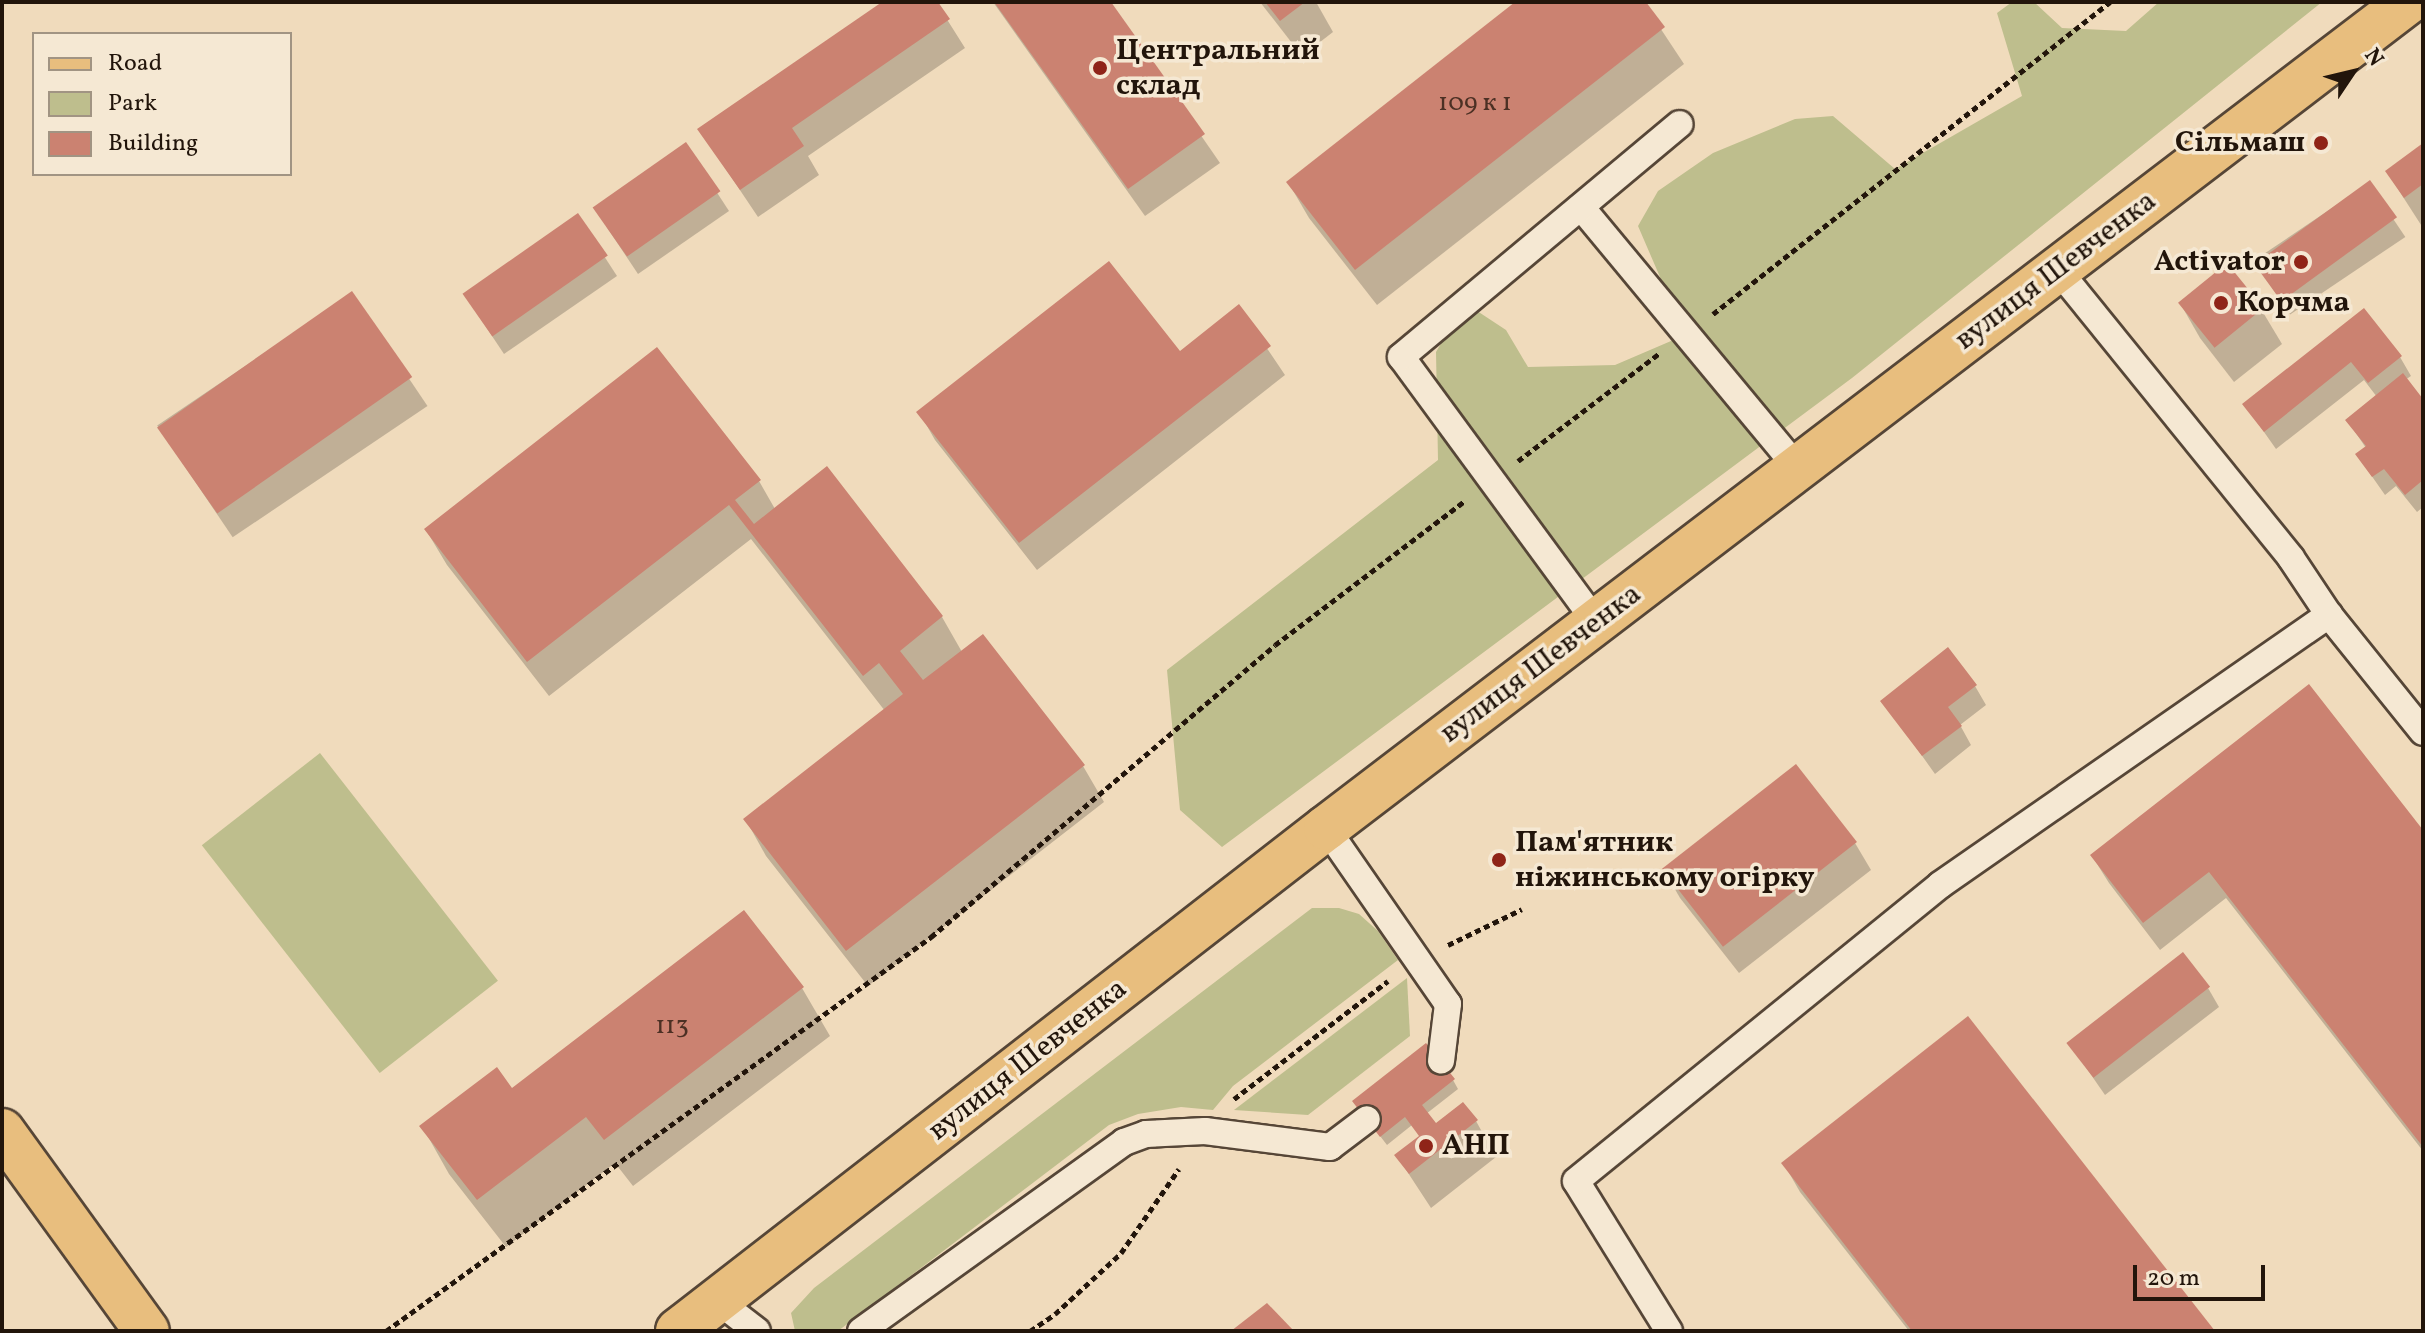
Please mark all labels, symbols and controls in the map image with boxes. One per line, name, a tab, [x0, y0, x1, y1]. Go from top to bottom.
legend	[32, 32, 292, 176]
north arrow	[2313, 32, 2393, 112]
place label: Центральний склад	[1116, 33, 1320, 104]
text: N	[2356, 43, 2390, 73]
text: Road	[108, 47, 162, 81]
marker: Центральний склад	[1091, 59, 1109, 77]
text: Park	[108, 87, 157, 121]
house number: 109 к 1	[1438, 88, 1512, 120]
place label: Сільмаш	[2175, 125, 2305, 161]
text: Building	[108, 127, 198, 161]
marker: Сільмаш	[2312, 134, 2330, 152]
street label: вулиця Шевченка	[1948, 184, 2164, 358]
place label: Activator	[2154, 244, 2285, 280]
marker: Activator	[2292, 253, 2310, 271]
place label: Корчма	[2237, 285, 2350, 321]
marker: Корчма	[2212, 294, 2230, 312]
street label: вулиця Шевченка	[1433, 577, 1649, 751]
place label: Пам'ятник ніжинському огірку	[1515, 825, 1815, 896]
marker: Пам'ятник ніжинському огірку	[1490, 851, 1508, 869]
street label: вулиця Шевченка	[921, 971, 1135, 1149]
house number: 113	[655, 1011, 689, 1043]
place label: АНП	[1442, 1128, 1510, 1164]
marker: АНП	[1417, 1137, 1435, 1155]
scale bar	[2137, 1249, 2269, 1299]
text: 20 m	[2147, 1262, 2200, 1296]

